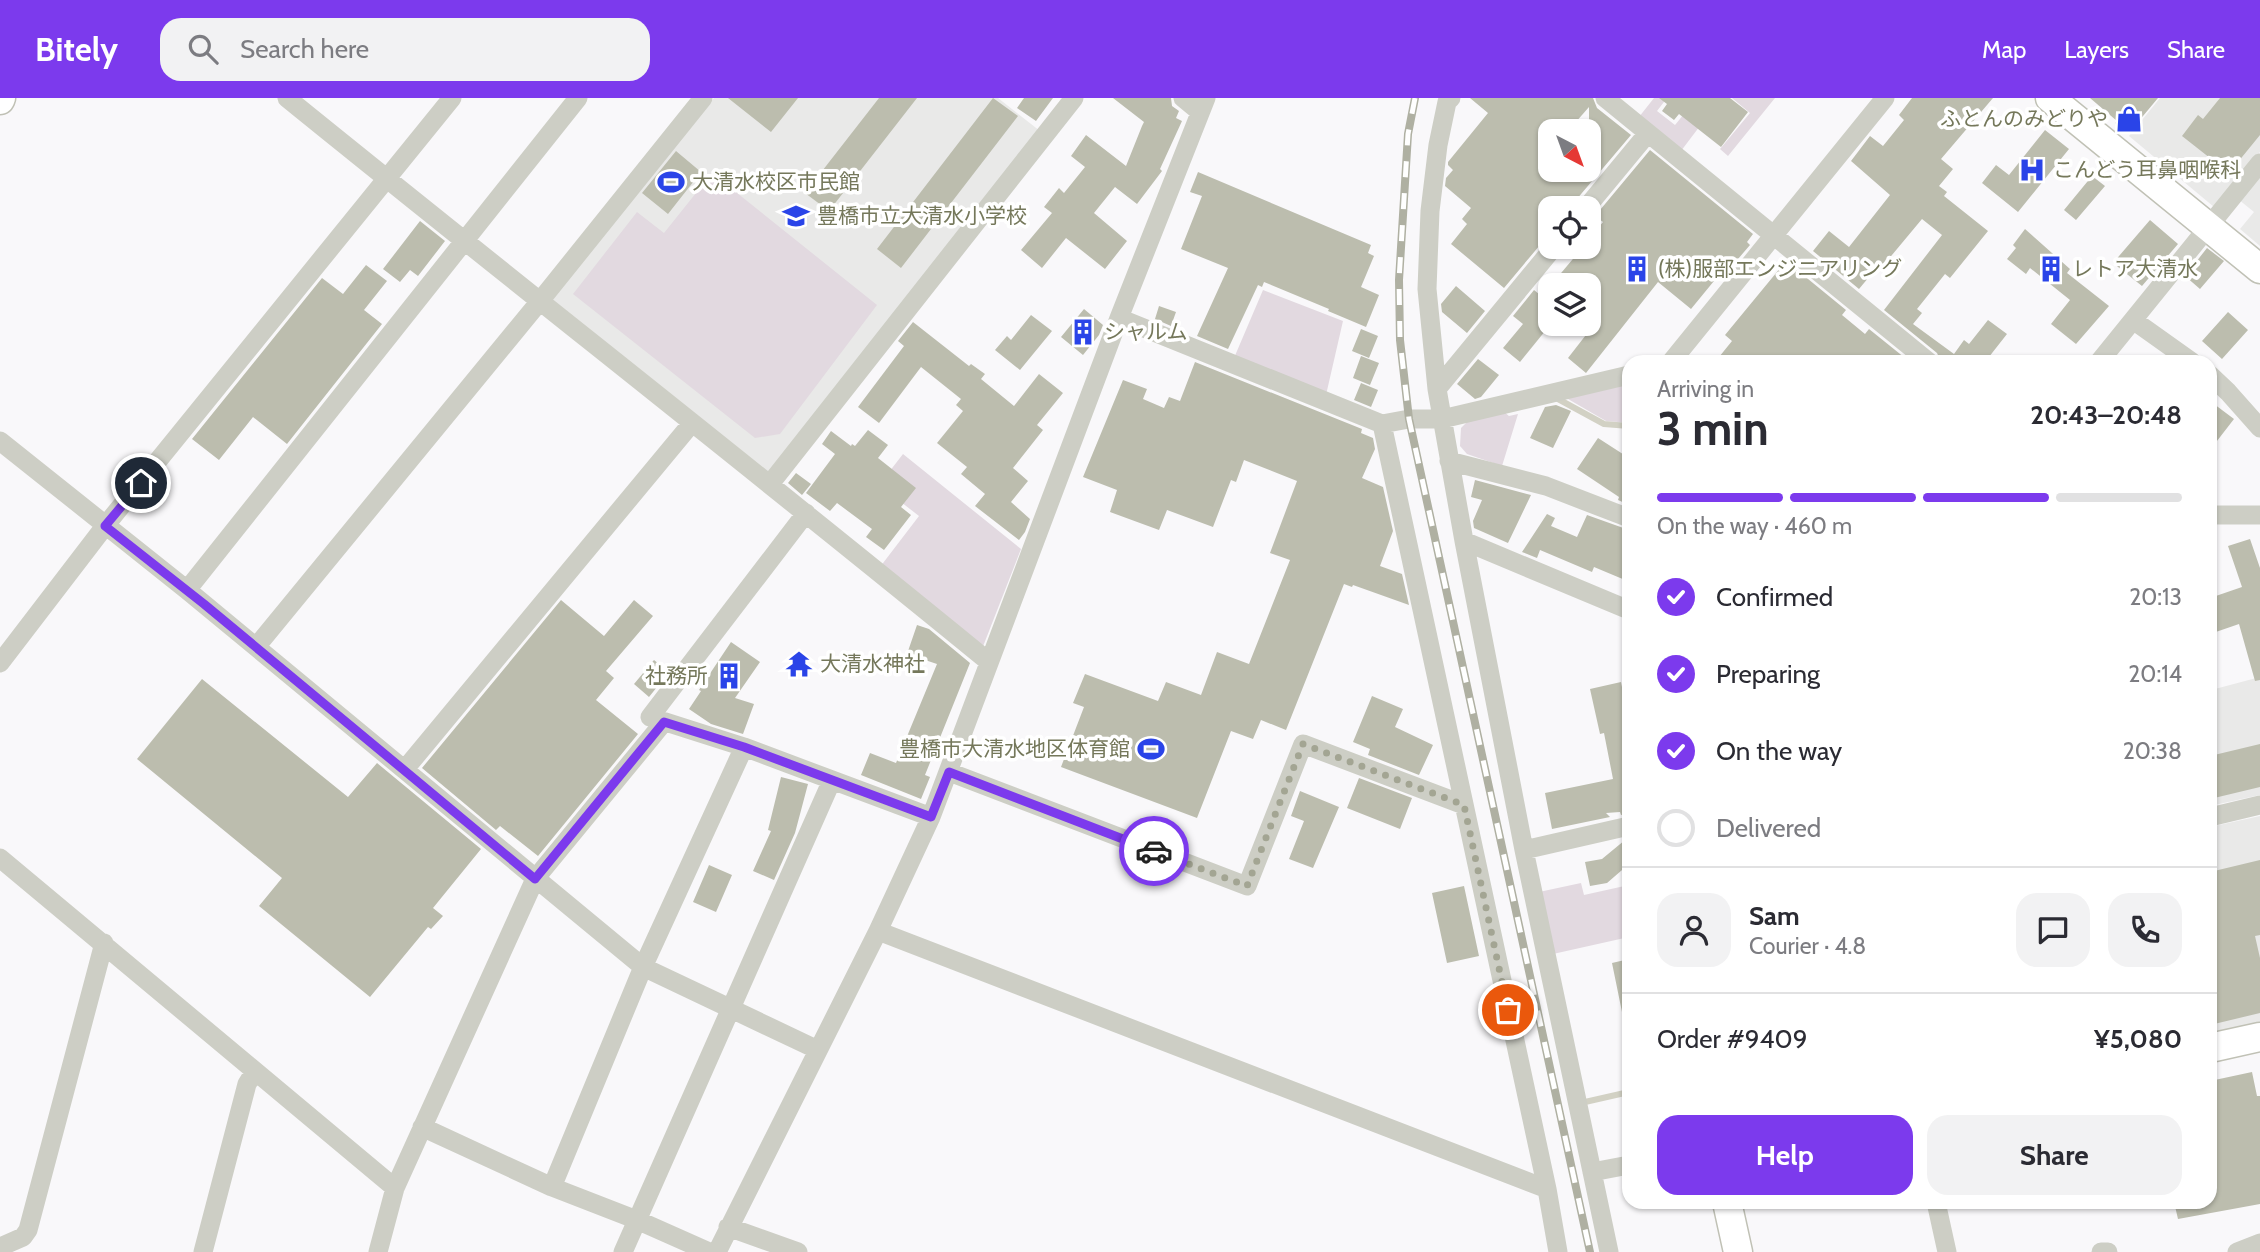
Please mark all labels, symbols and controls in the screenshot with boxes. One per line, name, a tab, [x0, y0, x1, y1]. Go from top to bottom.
search box	[160, 18, 650, 81]
text: Bitely	[35, 29, 118, 69]
icon: search	[184, 30, 222, 68]
text: Search here	[240, 33, 369, 65]
text: Map	[1982, 35, 2026, 64]
text: Layers	[2064, 35, 2129, 64]
text: Share	[2167, 35, 2225, 64]
shop icon: ふとんのみどりや	[2114, 104, 2144, 134]
place label: ふとんのみどりや	[1940, 106, 2108, 131]
north arrow	[1538, 119, 1601, 182]
map controls	[1538, 119, 1601, 336]
hospital icon: こんどう耳鼻咽喉科	[2017, 155, 2047, 185]
place label: こんどう耳鼻咽喉科	[2053, 157, 2241, 182]
sports icon: 大清水校区市民館	[656, 167, 686, 197]
place label: 大清水校区市民館	[692, 169, 860, 194]
button: locate	[1538, 196, 1601, 259]
school or university icon: 豊橋市立大清水小学校	[781, 201, 811, 231]
place label: 豊橋市立大清水小学校	[817, 203, 1027, 228]
building icon: (株)服部エンジニアリング	[1622, 254, 1652, 284]
building icon: レトア大清水	[2036, 254, 2066, 284]
place label: (株)服部エンジニアリング	[1658, 256, 1902, 281]
place label: レトア大清水	[2072, 256, 2198, 281]
button: layers	[1538, 273, 1601, 336]
building icon: シャルム	[1068, 317, 1098, 347]
place label: シャルム	[1104, 319, 1188, 344]
text: Arriving in	[1657, 375, 1754, 403]
text: 20:43–20:48	[2030, 399, 2182, 431]
text: 3 min	[1657, 401, 1769, 457]
pin	[111, 453, 171, 513]
icon: home	[122, 464, 160, 502]
text: On the way · 460 m	[1657, 512, 1852, 540]
icon: check	[1657, 578, 1695, 616]
text: Confirmed	[1716, 581, 1833, 613]
text: 20:13	[2129, 583, 2182, 611]
temple icon: 大清水神社	[784, 649, 814, 679]
place label: 大清水神社	[820, 651, 925, 676]
icon: check	[1657, 655, 1695, 693]
text: Preparing	[1716, 658, 1820, 690]
text: 20:14	[2128, 660, 2182, 688]
building icon: 社務所	[714, 661, 744, 691]
place label: 社務所	[645, 663, 708, 688]
icon: check	[1657, 732, 1695, 770]
sports icon: 豊橋市大清水地区体育館	[1136, 734, 1166, 764]
text: On the way	[1716, 735, 1842, 767]
place label: 豊橋市大清水地区体育館	[899, 736, 1130, 761]
text: 20:38	[2123, 737, 2182, 765]
text: Delivered	[1716, 812, 1821, 844]
courier	[1119, 816, 1189, 886]
icon: car	[1135, 832, 1173, 870]
button: person	[1657, 893, 1731, 967]
button: chat	[2016, 893, 2090, 967]
button: phone	[2108, 893, 2182, 967]
text: Sam	[1749, 900, 1800, 932]
text: Courier · 4.8	[1749, 932, 1866, 960]
pin	[1478, 980, 1538, 1040]
icon: bag	[1489, 991, 1527, 1029]
text: Order #9409	[1657, 1023, 1808, 1055]
text: ¥5,080	[2094, 1023, 2182, 1055]
button: Help	[1657, 1115, 1913, 1195]
button: Share	[1927, 1115, 2182, 1195]

